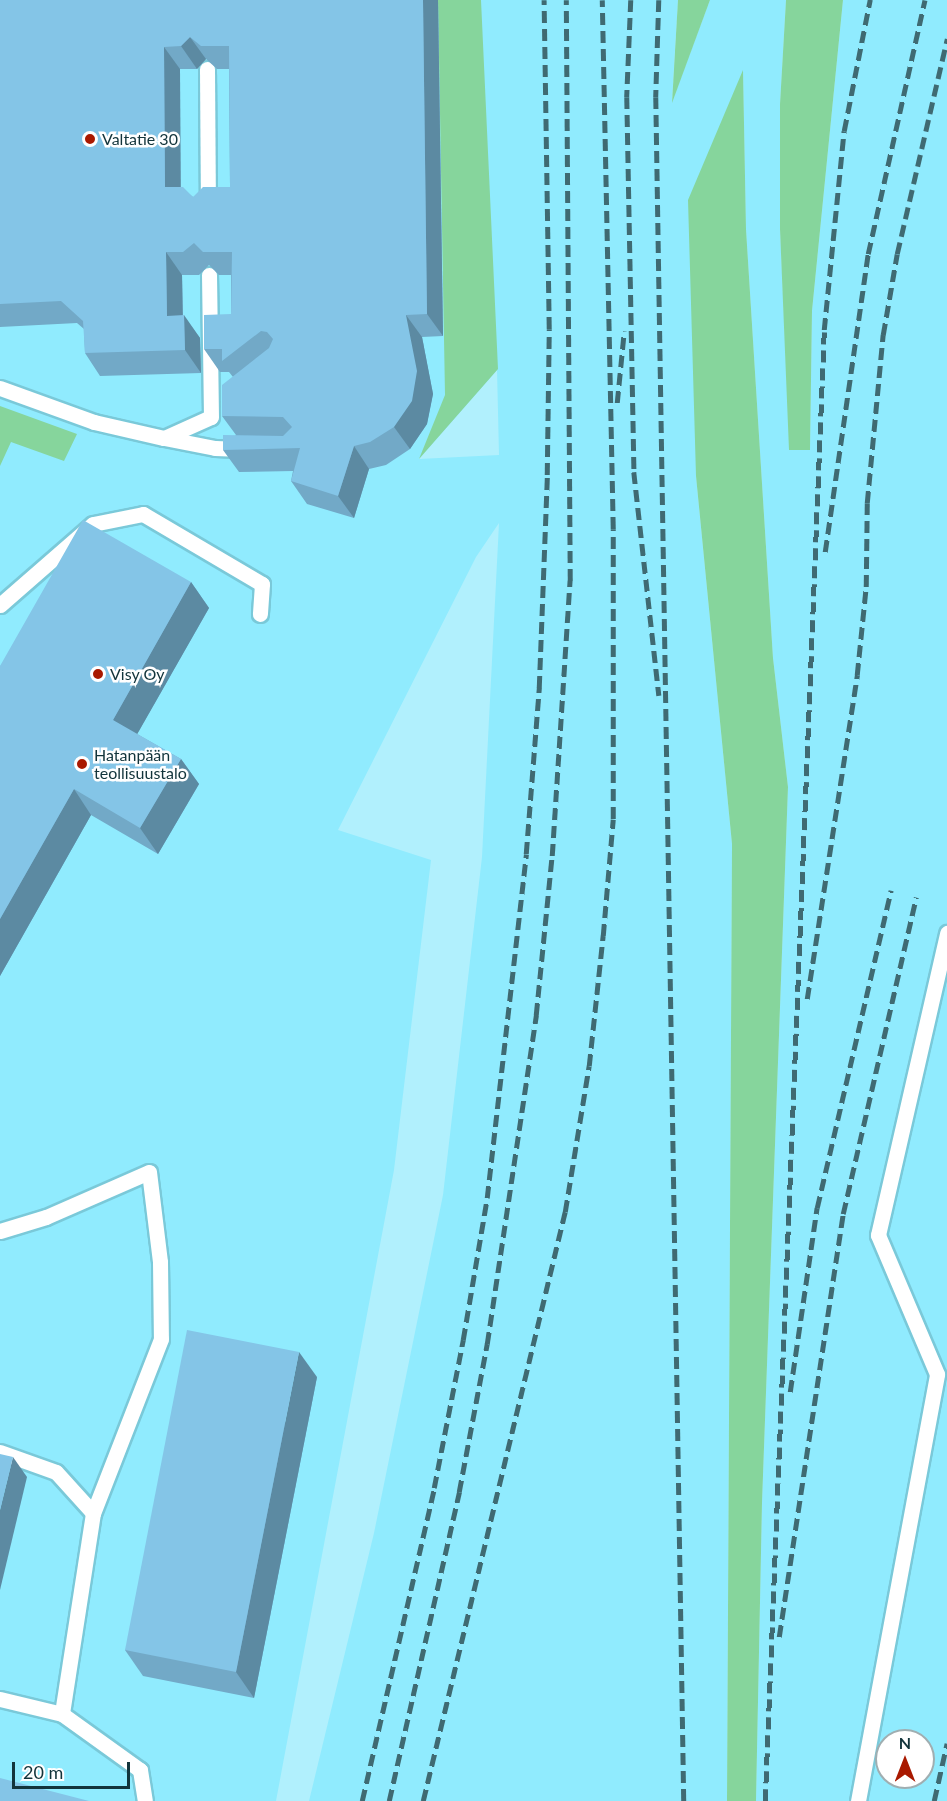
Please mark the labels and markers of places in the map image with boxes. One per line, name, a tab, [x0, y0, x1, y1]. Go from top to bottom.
place label: Valtatie 30	[102, 129, 178, 149]
marker: Valtatie 30	[83, 132, 97, 146]
place label: Visy Oy	[110, 664, 165, 684]
marker: Visy Oy	[91, 667, 105, 681]
place label: Hatanpään teollisuustalo	[94, 745, 187, 783]
marker: Hatanpään teollisuustalo	[75, 757, 89, 771]

